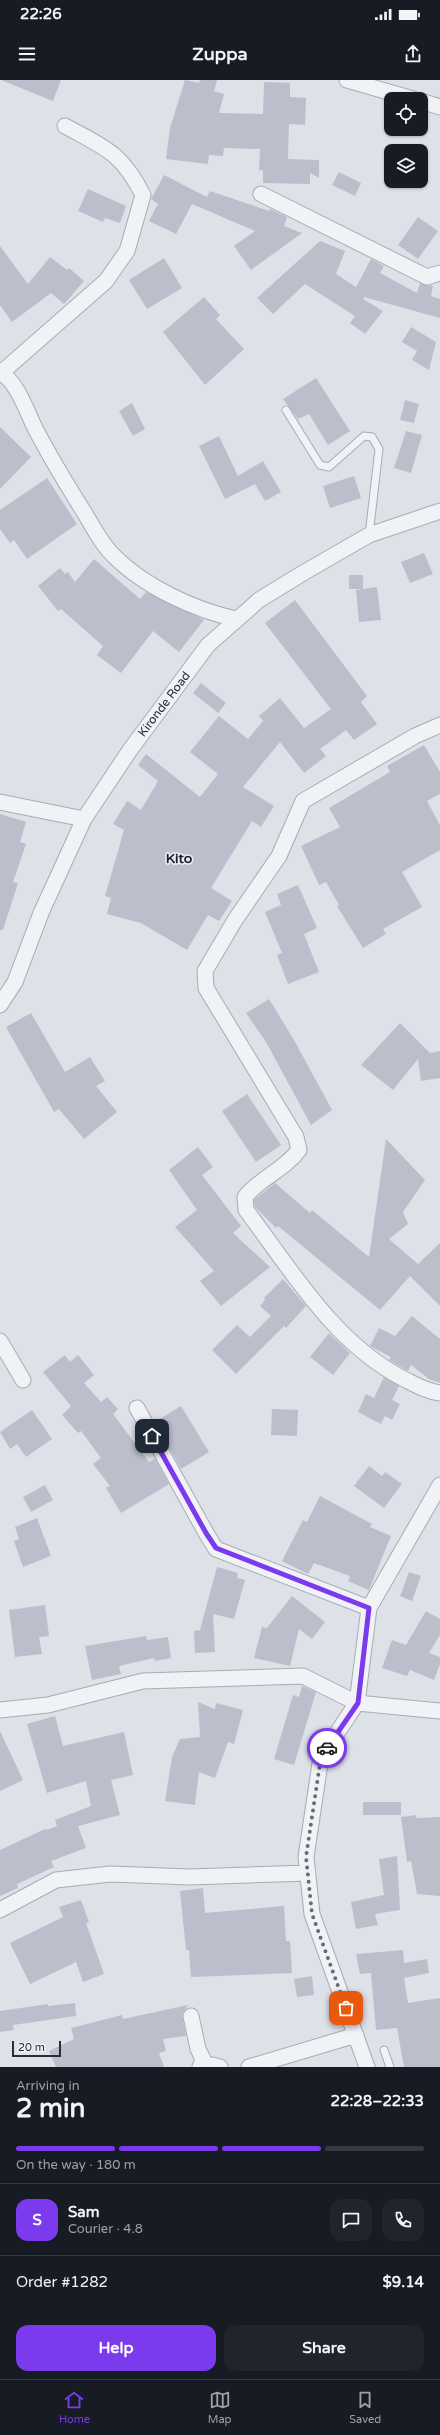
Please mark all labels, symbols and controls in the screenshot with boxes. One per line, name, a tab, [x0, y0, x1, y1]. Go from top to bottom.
text: 22:26	[20, 5, 62, 23]
icon: menu	[16, 43, 38, 65]
text: Zuppa	[192, 43, 248, 65]
icon: share	[402, 43, 424, 65]
map controls	[384, 92, 428, 188]
button: locate	[384, 92, 428, 136]
button: layers	[384, 144, 428, 188]
street label: Kironde Road	[135, 669, 193, 739]
district label: Kito	[166, 850, 193, 867]
pin	[135, 1419, 169, 1453]
icon: home	[141, 1425, 163, 1447]
courier	[307, 1728, 347, 1768]
icon: car	[316, 1737, 338, 1759]
pin	[329, 1991, 363, 2025]
icon: bag	[335, 1997, 357, 2019]
scale bar	[12, 2039, 61, 2058]
text: 20 m	[18, 2041, 45, 2054]
text: Arriving in	[16, 2078, 80, 2094]
text: 22:28–22:33	[331, 2092, 424, 2110]
text: 2 min	[16, 2093, 85, 2124]
text: On the way · 180 m	[16, 2157, 136, 2173]
button: chat	[330, 2199, 372, 2241]
button: phone	[382, 2199, 424, 2241]
text: Sam	[68, 2203, 99, 2221]
text: S	[32, 2211, 42, 2229]
text: Courier · 4.8	[68, 2221, 143, 2237]
text: Order #1282	[16, 2273, 108, 2291]
text: $9.14	[383, 2273, 424, 2291]
button: Help	[16, 2325, 216, 2371]
button: Share	[224, 2325, 424, 2371]
tab: Home	[59, 2389, 90, 2426]
tab: Map	[208, 2389, 232, 2426]
tab: Saved	[349, 2389, 381, 2426]

